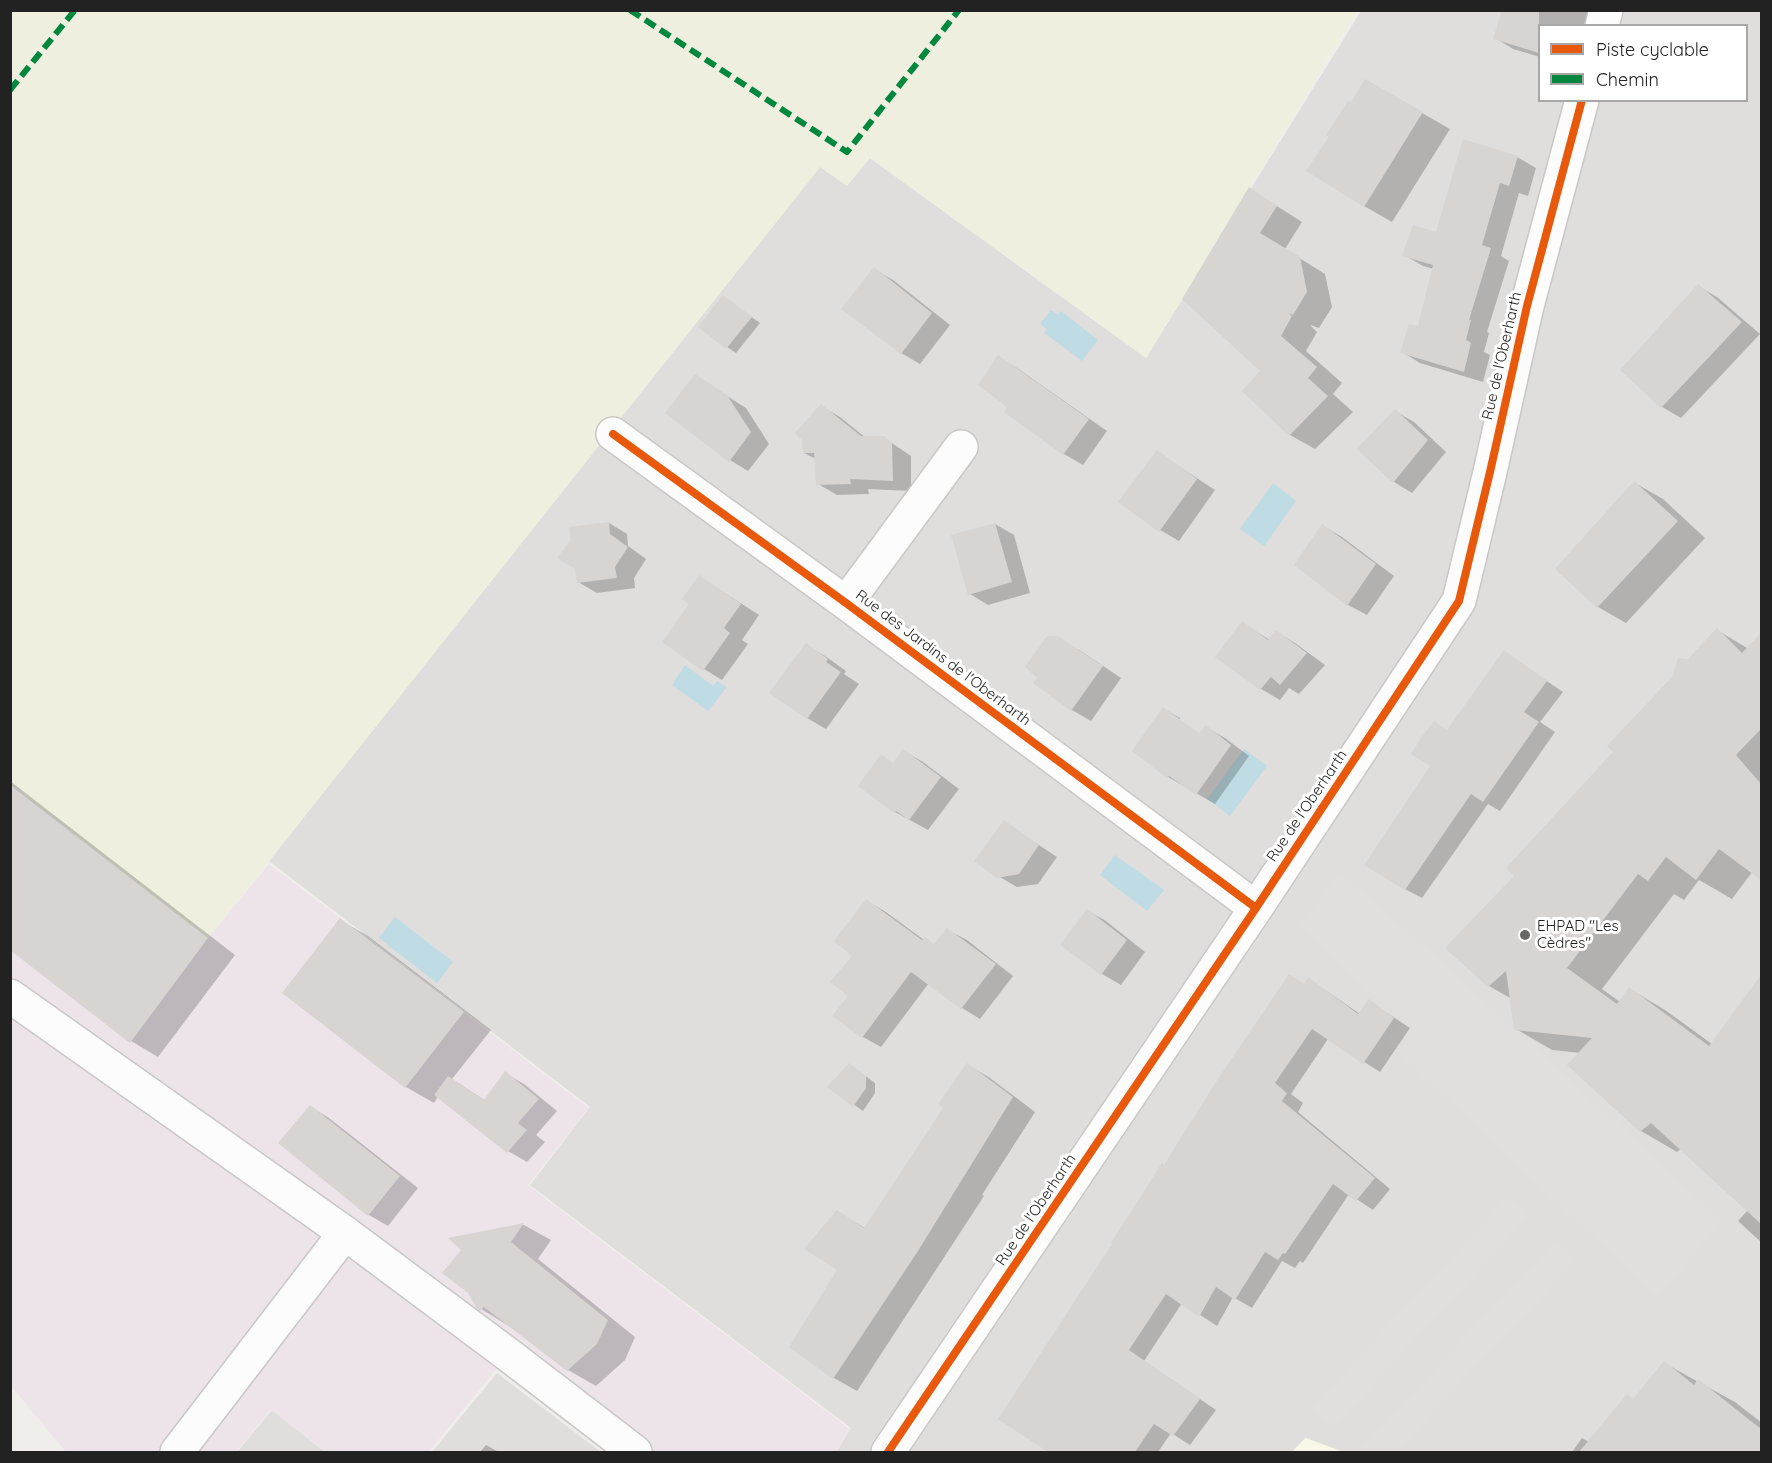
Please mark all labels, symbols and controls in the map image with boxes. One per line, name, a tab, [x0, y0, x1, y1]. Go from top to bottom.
legend	[1538, 24, 1748, 102]
text: Piste cyclable	[1596, 38, 1709, 61]
text: Chemin	[1596, 68, 1659, 91]
street label: Rue de l'Oberharth	[1479, 290, 1525, 422]
street label: Rue des Jardins de l'Oberharth	[852, 586, 1034, 730]
street label: Rue de l'Oberharth	[1263, 747, 1351, 865]
place label: EHPAD "Les Cèdres"	[1537, 917, 1618, 952]
marker: EHPAD "Les Cèdres"	[1518, 928, 1532, 942]
street label: Rue de l'Oberharth	[992, 1151, 1080, 1269]

